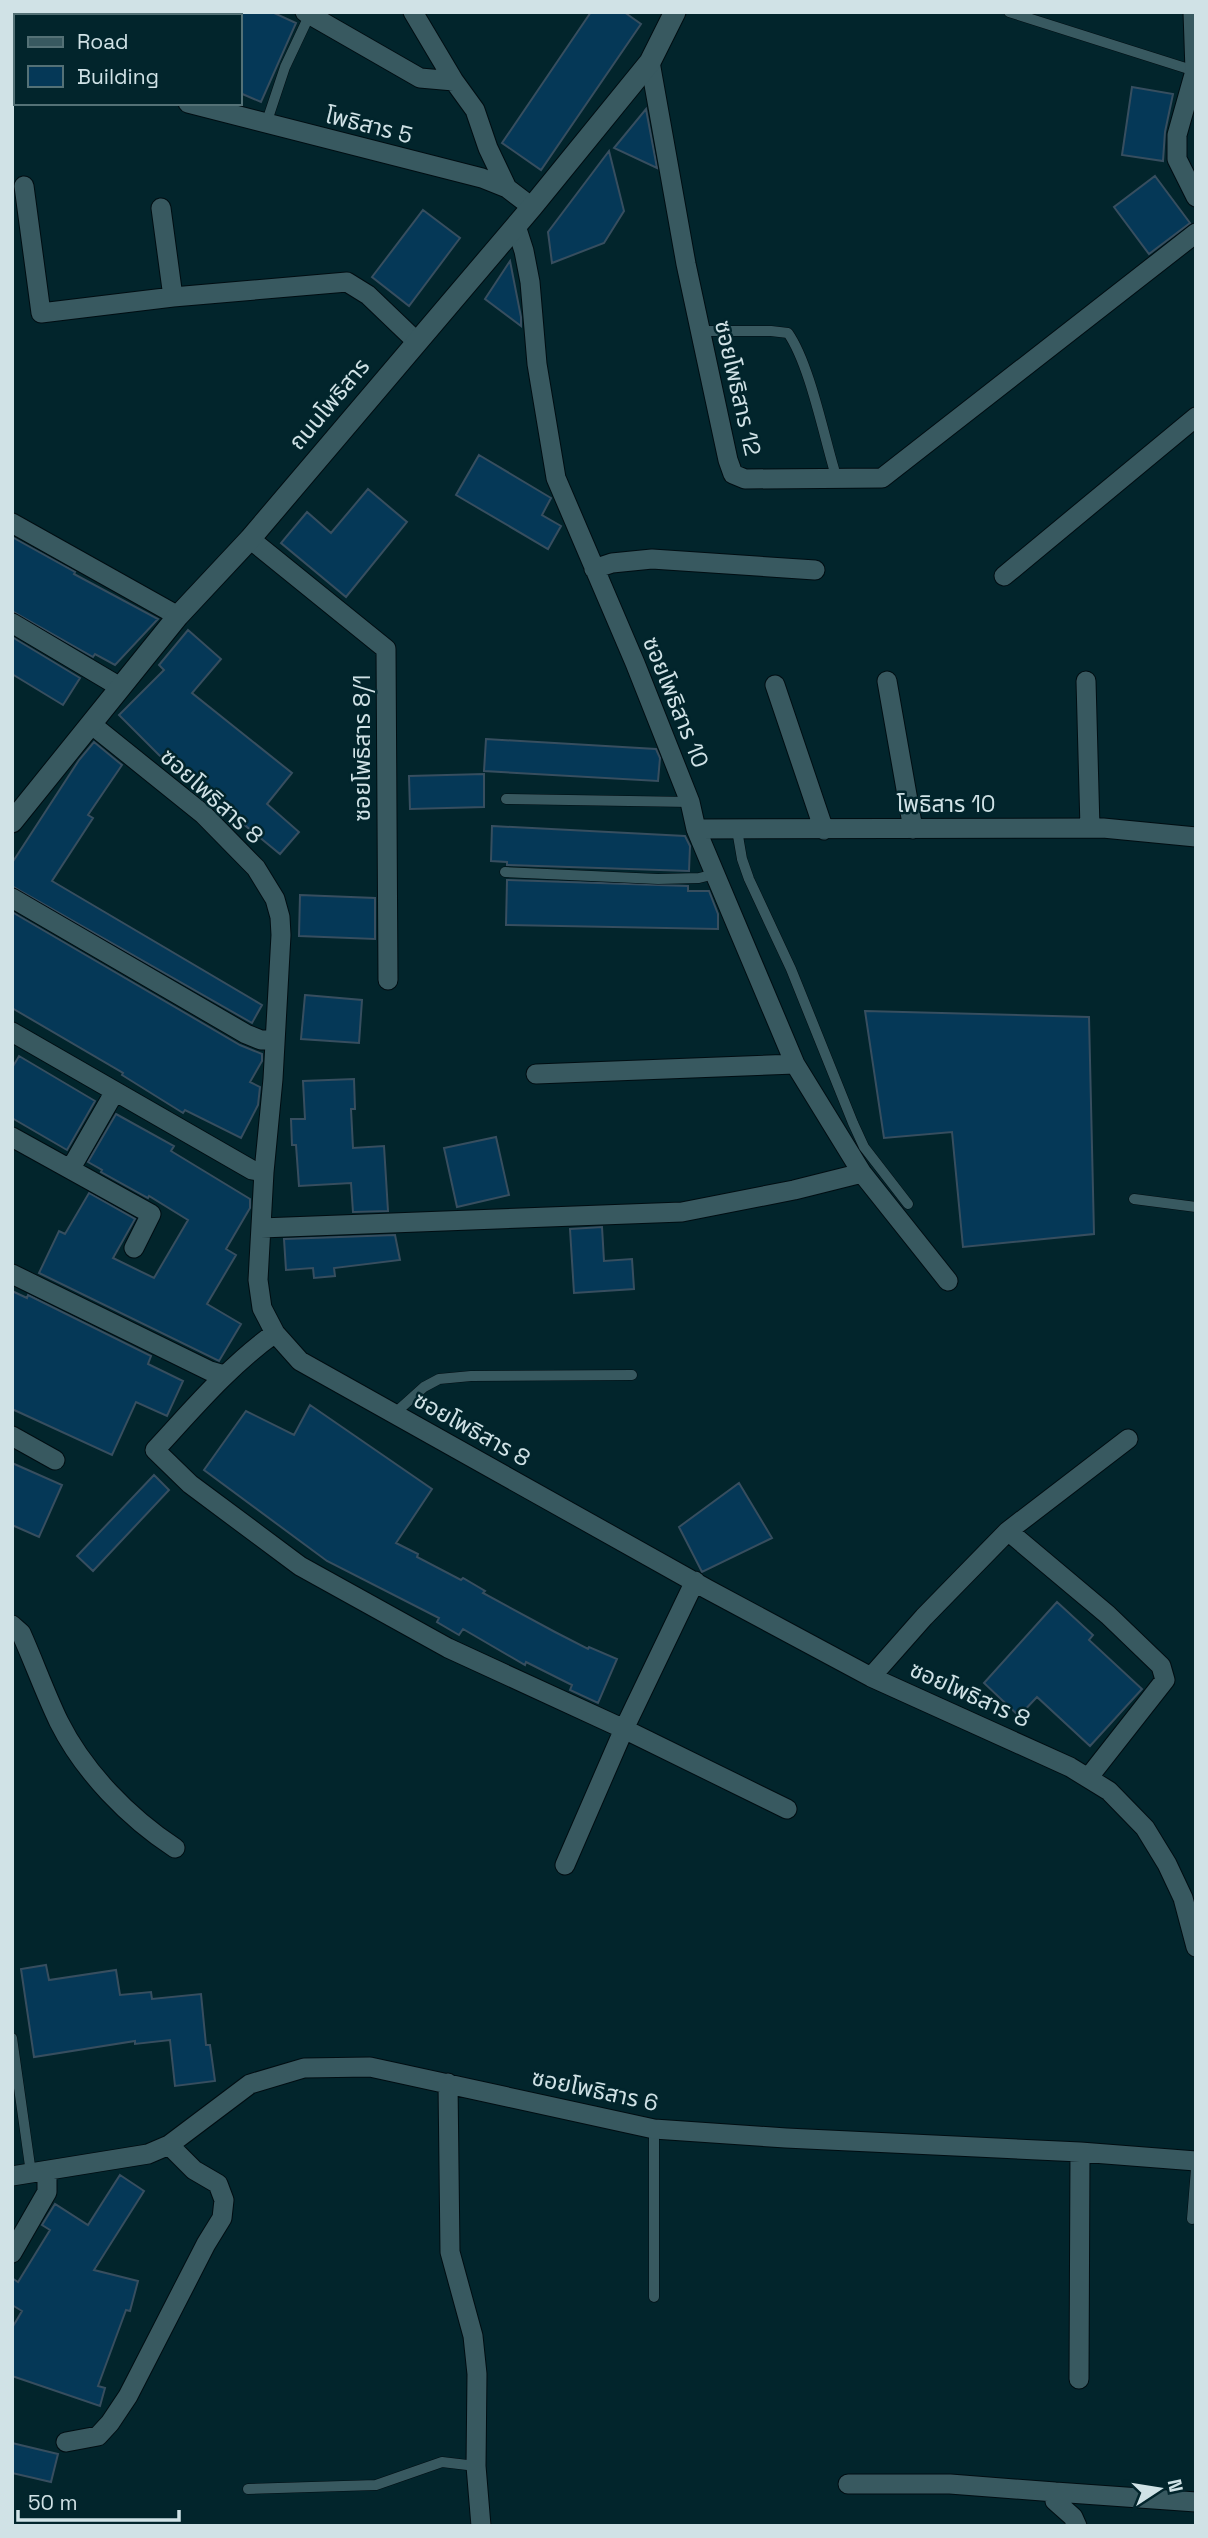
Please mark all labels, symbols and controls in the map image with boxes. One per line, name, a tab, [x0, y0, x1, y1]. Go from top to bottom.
legend	[14, 14, 242, 105]
text: Road	[77, 28, 129, 55]
text: Building	[77, 63, 159, 90]
street label: โพธิสาร 5	[322, 100, 416, 150]
street label: ซอยโพธิสาร 12	[708, 317, 768, 459]
street label: ถนนโพธิสาร	[282, 352, 376, 456]
street label: ซอยโพธิสาร 10	[636, 632, 716, 772]
street label: ซอยโพธิสาร 8/1	[347, 675, 377, 821]
street label: ซอยโพธิสาร 8	[154, 742, 270, 850]
street label: โพธิสาร 10	[896, 789, 996, 819]
street label: ซอยโพธิสาร 8	[408, 1385, 536, 1473]
street label: ซอยโพธิสาร 8	[905, 1654, 1035, 1734]
street label: ซอยโพธิสาร 6	[529, 2062, 661, 2118]
north arrow	[1124, 2454, 1194, 2524]
text: N	[1162, 2477, 1189, 2494]
scale bar	[18, 2478, 178, 2522]
text: 50 m	[28, 2489, 78, 2516]

